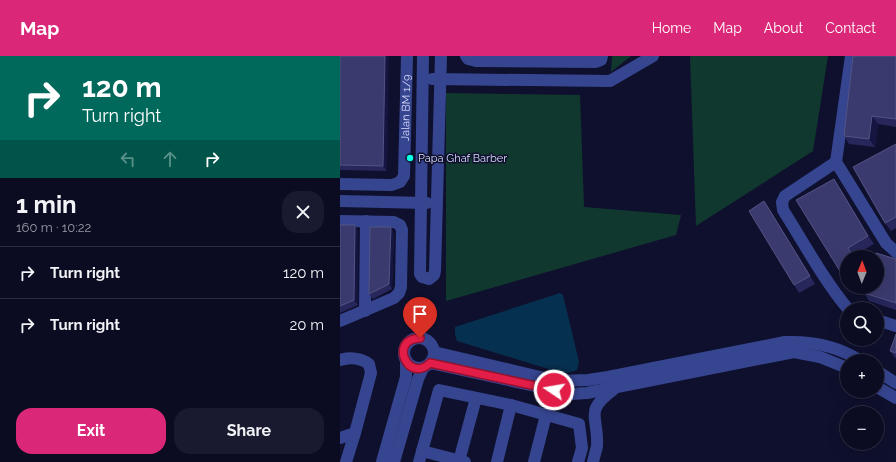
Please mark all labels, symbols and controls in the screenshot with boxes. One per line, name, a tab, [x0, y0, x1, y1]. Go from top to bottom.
text: Map	[20, 17, 59, 39]
text: Home	[652, 20, 691, 36]
text: Map	[713, 20, 742, 36]
text: About	[764, 20, 803, 36]
text: Contact	[825, 20, 876, 36]
text: 120 m	[82, 71, 162, 104]
icon: right	[16, 72, 68, 124]
street label: Jalan BM 1/9	[399, 74, 414, 141]
text: Turn right	[82, 105, 161, 126]
icon: left	[117, 148, 139, 170]
icon: ahead	[159, 148, 181, 170]
icon: right	[201, 148, 223, 170]
place label: Papa Ghaf Barber	[418, 152, 507, 165]
marker: Papa Ghaf Barber	[405, 153, 415, 163]
text: 1 min	[16, 190, 77, 219]
button: close	[282, 191, 324, 233]
text: 160 m · 10:22	[16, 220, 91, 235]
north arrow	[840, 250, 884, 294]
map controls	[840, 250, 884, 450]
icon: right	[16, 262, 38, 284]
text: Turn right	[50, 264, 120, 282]
text: 120 m	[283, 264, 324, 282]
pin	[403, 297, 437, 338]
button: search	[840, 302, 884, 346]
icon: arrive	[409, 303, 431, 325]
icon: right	[16, 314, 38, 336]
text: Turn right	[50, 316, 120, 334]
text: 20 m	[289, 316, 324, 334]
button: +	[840, 354, 884, 398]
position arrow	[533, 369, 575, 411]
button: −	[840, 406, 884, 450]
button: Exit	[16, 408, 166, 454]
button: Share	[174, 408, 324, 454]

